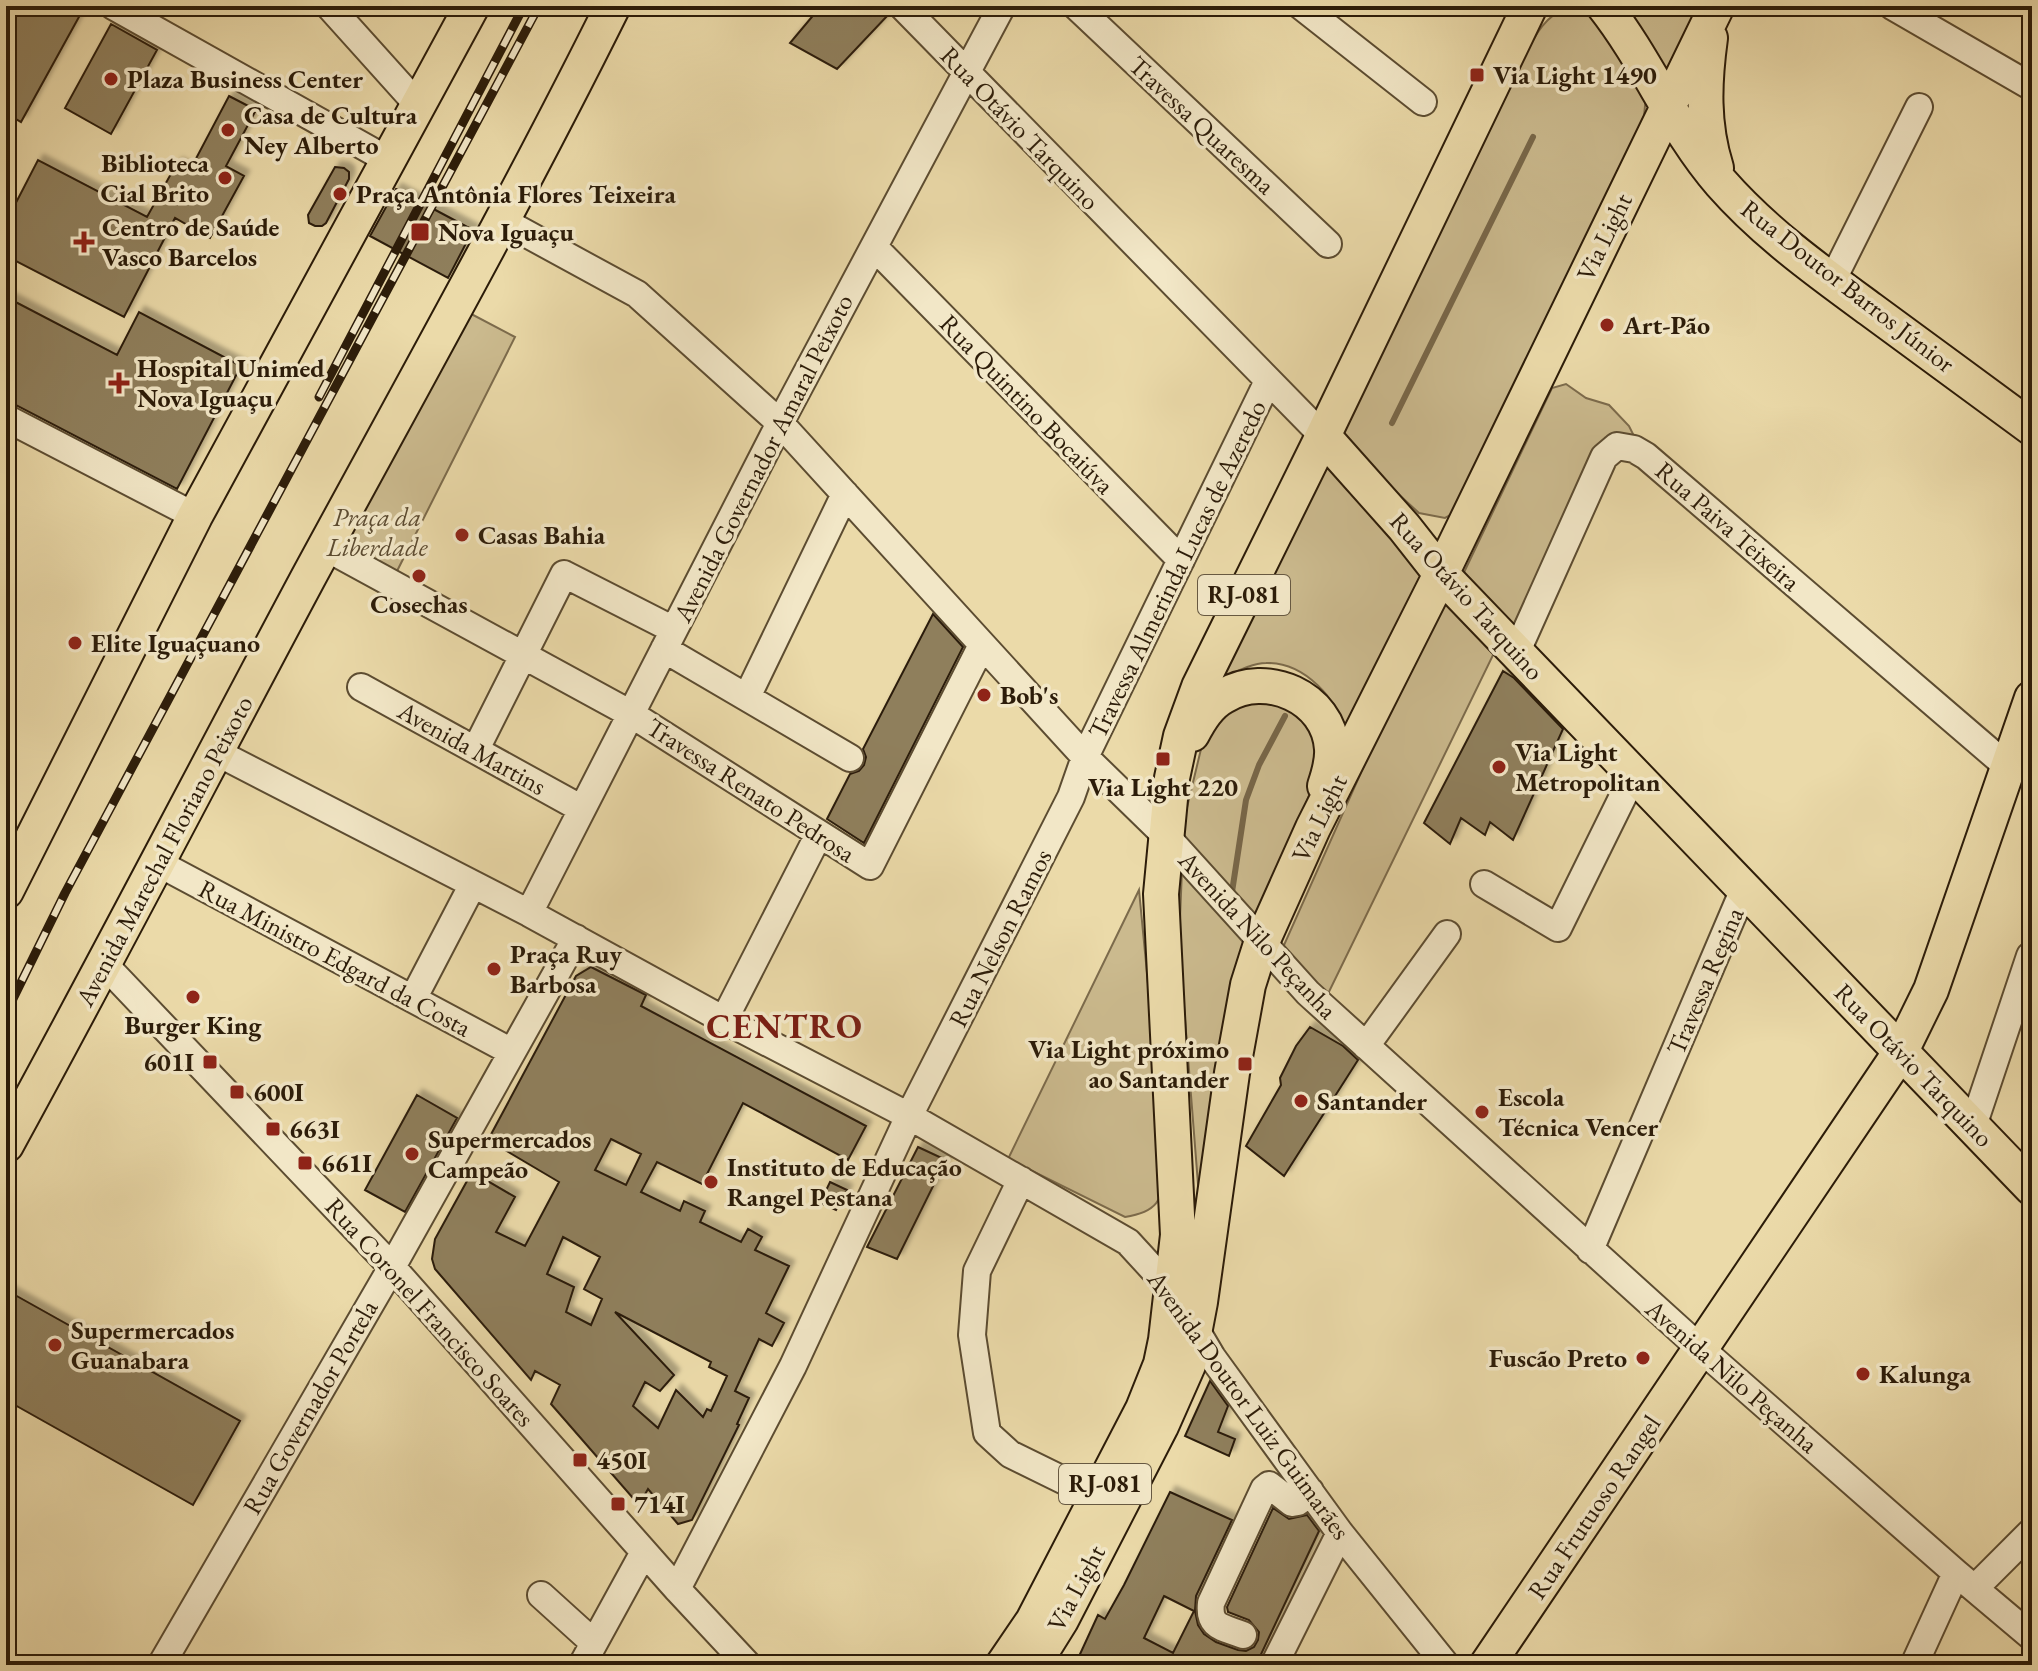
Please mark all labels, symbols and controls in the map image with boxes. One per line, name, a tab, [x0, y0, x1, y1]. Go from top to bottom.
street label: Rua Otávio Tarquino	[933, 39, 1107, 217]
street label: Travessa Quaresma	[1122, 48, 1283, 202]
place label: Via Light 1490	[1493, 58, 1657, 92]
place label: Plaza Business Center	[127, 62, 363, 96]
marker: Via Light 1490	[1468, 66, 1486, 84]
marker: Plaza Business Center	[102, 70, 120, 88]
place label: Casa de Cultura Ney Alberto	[244, 98, 418, 162]
marker: Casa de Cultura Ney Alberto	[219, 121, 237, 139]
place label: Biblioteca Cial Brito	[100, 146, 210, 210]
marker: Biblioteca Cial Brito	[216, 169, 234, 187]
place label: Praça Antônia Flores Teixeira	[356, 177, 676, 211]
marker: Praça Antônia Flores Teixeira	[331, 185, 349, 203]
street label: Via Light	[1568, 188, 1640, 286]
street label: Rua Doutor Barros Júnior	[1734, 192, 1962, 380]
place label: Centro de Saúde Vasco Barcelos	[102, 210, 279, 274]
place label: Nova Iguaçu	[438, 215, 574, 249]
marker: Nova Iguaçu	[409, 221, 431, 243]
marker: Centro de Saúde Vasco Barcelos	[73, 231, 95, 253]
street label: Avenida Governador Amaral Peixoto	[665, 288, 861, 629]
street label: Rua Quintino Bocaiúva	[932, 307, 1122, 502]
place label: Art-Pão	[1622, 308, 1710, 342]
marker: Art-Pão	[1598, 316, 1616, 334]
place label: Hospital Unimed Nova Iguaçu	[137, 351, 325, 415]
marker: Hospital Unimed Nova Iguaçu	[108, 372, 130, 394]
street label: Travessa Almerinda Lucas de Azeredo	[1080, 394, 1274, 744]
street label: Rua Paiva Teixeira	[1648, 454, 1808, 599]
park label: Praça da Liberdade	[325, 500, 429, 564]
street label: Rua Otávio Tarquino	[1382, 505, 1552, 687]
place label: Casas Bahia	[478, 518, 606, 552]
marker: Casas Bahia	[453, 526, 471, 544]
marker: Cosechas	[410, 567, 428, 585]
road number: RJ-081	[1198, 575, 1290, 615]
place label: Cosechas	[370, 587, 468, 621]
place label: Elite Iguaçuano	[91, 626, 260, 660]
marker: Elite Iguaçuano	[66, 634, 84, 652]
place label: Bob's	[1000, 678, 1058, 712]
marker: Bob's	[975, 686, 993, 704]
street label: Avenida Marechal Floriano Peixoto	[67, 690, 261, 1013]
street label: Avenida Martins	[391, 693, 552, 803]
street label: Travessa Renato Pedrosa	[640, 710, 862, 871]
place label: Via Light Metropolitan	[1515, 735, 1661, 799]
marker: Via Light 220	[1154, 750, 1172, 768]
marker: Via Light Metropolitan	[1490, 758, 1508, 776]
street label: Via Light	[1283, 769, 1355, 867]
place label: Via Light 220	[1088, 770, 1238, 804]
street label: Rua Nelson Ramos	[941, 843, 1059, 1033]
street label: Avenida Nilo Peçanha	[1170, 843, 1345, 1027]
street label: Rua Ministro Edgard da Costa	[193, 872, 478, 1045]
street label: Travessa Regina	[1659, 901, 1752, 1060]
place label: Praça Ruy Barbosa	[510, 937, 622, 1001]
marker: Praça Ruy Barbosa	[485, 960, 503, 978]
street label: Rua Otávio Tarquino	[1827, 976, 2001, 1154]
marker: Burger King	[184, 988, 202, 1006]
district label: CENTRO	[706, 1004, 864, 1048]
place label: Burger King	[124, 1008, 263, 1042]
place label: Via Light próximo ao Santander	[1028, 1032, 1229, 1096]
place label: 601I	[143, 1045, 195, 1079]
marker: 601I	[201, 1053, 219, 1071]
marker: Via Light próximo ao Santander	[1236, 1055, 1254, 1073]
place label: 600I	[253, 1075, 304, 1109]
place label: Escola Técnica Vencer	[1498, 1080, 1659, 1144]
marker: 600I	[228, 1083, 246, 1101]
place label: Santander	[1317, 1084, 1427, 1118]
marker: Santander	[1292, 1092, 1310, 1110]
marker: Escola Técnica Vencer	[1473, 1103, 1491, 1121]
place label: 663I	[289, 1112, 340, 1146]
marker: 663I	[264, 1120, 282, 1138]
place label: Supermercados Campeão	[428, 1122, 591, 1186]
marker: Supermercados Campeão	[403, 1145, 421, 1163]
place label: 661I	[321, 1146, 372, 1180]
place label: Instituto de Educação Rangel Pestana	[727, 1150, 962, 1214]
marker: 661I	[296, 1154, 314, 1172]
marker: Instituto de Educação Rangel Pestana	[702, 1173, 720, 1191]
street label: Rua Coronel Francisco Soares	[318, 1190, 542, 1434]
street label: Avenida Doutor Luiz Guimarães	[1139, 1263, 1358, 1546]
street label: Avenida Nilo Peçanha	[1638, 1291, 1826, 1461]
street label: Rua Governador Portela	[235, 1293, 386, 1520]
place label: Supermercados Guanabara	[71, 1313, 234, 1377]
marker: Supermercados Guanabara	[46, 1336, 64, 1354]
place label: Fuscão Preto	[1489, 1341, 1627, 1375]
marker: Fuscão Preto	[1634, 1349, 1652, 1367]
place label: Kalunga	[1879, 1357, 1971, 1391]
marker: Kalunga	[1854, 1365, 1872, 1383]
street label: Rua Frutuoso Rangel	[1520, 1408, 1668, 1606]
place label: 450I	[596, 1443, 647, 1477]
marker: 450I	[571, 1451, 589, 1469]
road number: RJ-081	[1059, 1464, 1151, 1504]
place label: 714I	[634, 1487, 685, 1521]
marker: 714I	[609, 1495, 627, 1513]
street label: Via Light	[1039, 1539, 1113, 1637]

